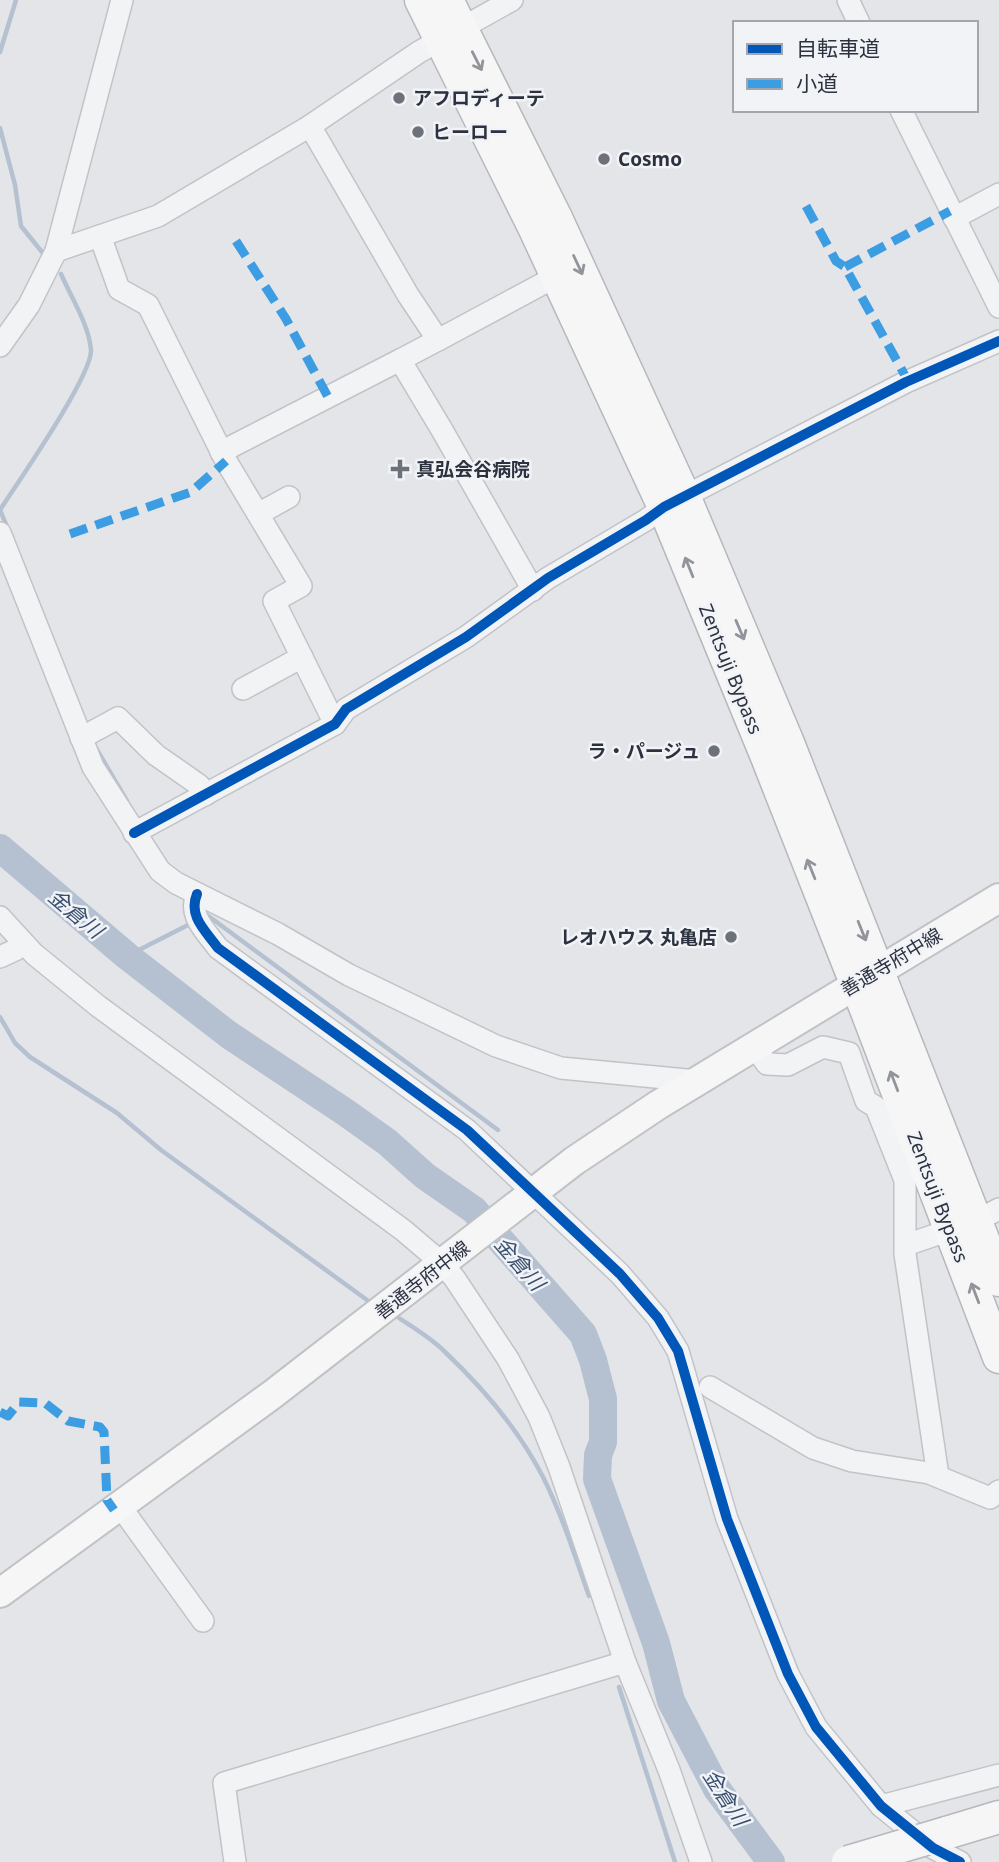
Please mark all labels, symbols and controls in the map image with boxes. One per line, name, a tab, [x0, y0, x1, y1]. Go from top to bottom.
legend	[733, 21, 978, 112]
text: 自転車道	[796, 34, 880, 62]
one-way arrow	[471, 50, 485, 71]
text: 小道	[796, 69, 838, 97]
place label: アフロディーテ	[413, 85, 545, 111]
marker: アフロディーテ	[391, 90, 407, 106]
place label: ヒーロー	[432, 119, 508, 145]
marker: ヒーロー	[410, 124, 426, 140]
place label: Cosmo	[618, 146, 682, 172]
marker: Cosmo	[596, 151, 612, 167]
one-way arrow	[572, 254, 585, 275]
place label: 真弘会谷病院	[416, 456, 530, 482]
marker: 真弘会谷病院	[390, 459, 410, 479]
one-way arrow	[681, 557, 694, 578]
street label: Zentsuji Bypass	[693, 600, 769, 738]
one-way arrow	[734, 618, 747, 640]
place label: ラ・パージュ	[588, 738, 700, 764]
marker: ラ・パージュ	[706, 743, 722, 759]
one-way arrow	[804, 858, 817, 880]
water label: 金倉川	[43, 882, 111, 945]
one-way arrow	[856, 920, 869, 942]
street label: 善通寺府中線	[835, 921, 947, 1003]
place label: レオハウス 丸亀店	[560, 924, 717, 950]
marker: レオハウス 丸亀店	[723, 929, 739, 945]
one-way arrow	[886, 1070, 899, 1092]
street label: Zentsuji Bypass	[901, 1128, 975, 1266]
water label: 金倉川	[489, 1230, 553, 1297]
street label: 善通寺府中線	[369, 1235, 475, 1325]
one-way arrow	[968, 1283, 980, 1305]
water label: 金倉川	[697, 1763, 756, 1833]

